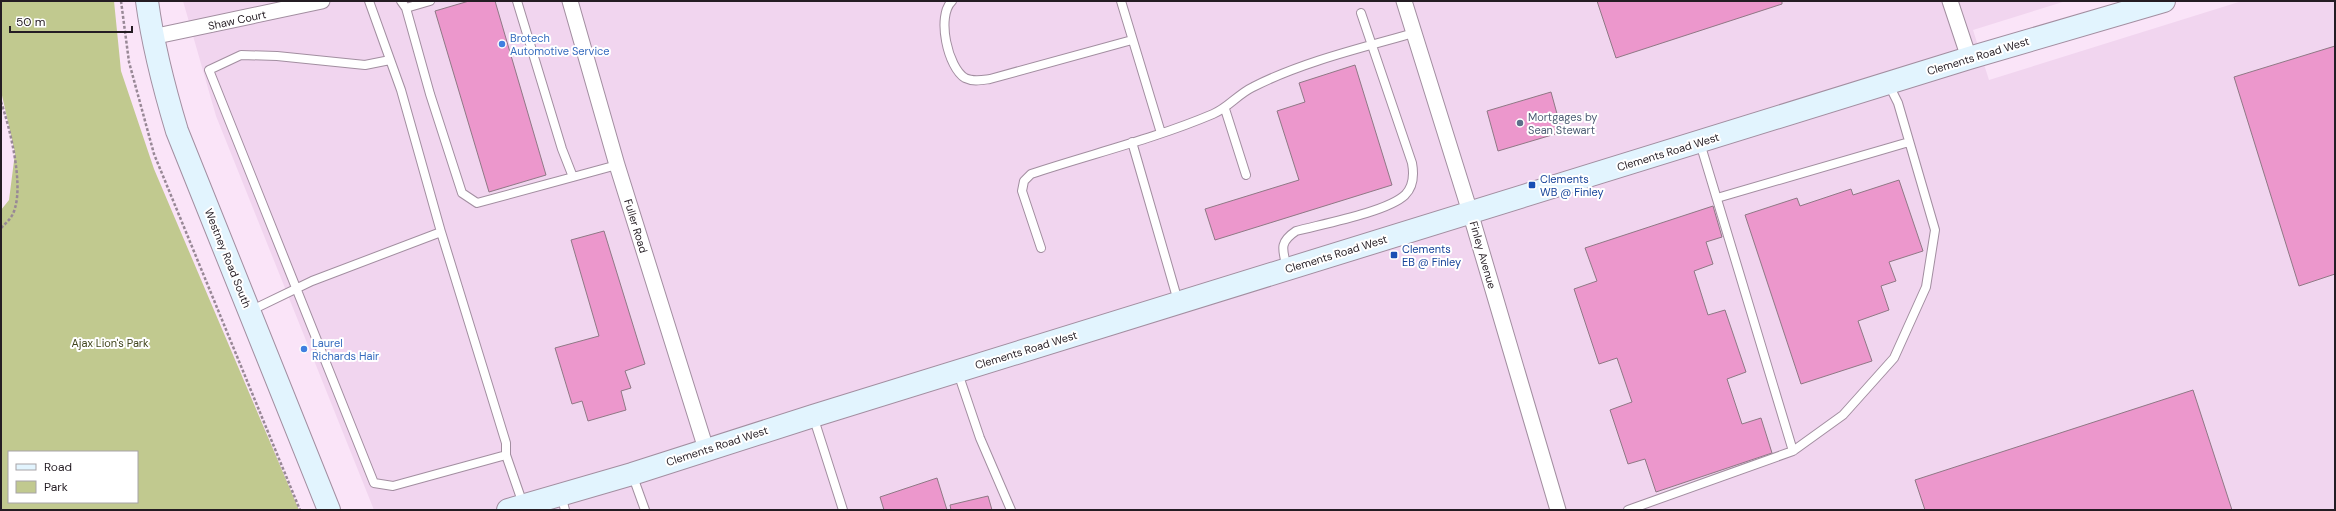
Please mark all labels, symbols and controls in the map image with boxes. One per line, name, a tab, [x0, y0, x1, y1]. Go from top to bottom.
street label: Shaw Court	[207, 7, 267, 33]
scale bar	[10, 8, 132, 34]
text: 50 m	[16, 14, 45, 30]
place label: Brotech Automotive Service	[510, 31, 610, 58]
street label: Clements Road West	[1925, 34, 2031, 78]
marker: Brotech Automotive Service	[497, 39, 507, 49]
place label: Mortgages by Sean Stewart	[1528, 110, 1597, 137]
marker: Mortgages by Sean Stewart	[1515, 118, 1525, 128]
street label: Clements Road West	[1615, 130, 1721, 174]
place label: Clements WB @ Finley	[1540, 172, 1604, 199]
marker: Clements WB @ Finley	[1527, 180, 1537, 190]
street label: Fuller Road	[621, 197, 651, 255]
street label: Westney Road South	[202, 206, 254, 310]
street label: Finley Avenue	[1467, 220, 1499, 290]
street label: Clements Road West	[1283, 232, 1389, 276]
place label: Clements EB @ Finley	[1402, 242, 1461, 269]
marker: Clements EB @ Finley	[1389, 250, 1399, 260]
street label: Clements Road West	[973, 328, 1079, 372]
park label: Ajax Lion's Park	[72, 336, 149, 350]
place label: Laurel Richards Hair	[312, 336, 379, 363]
marker: Laurel Richards Hair	[299, 344, 309, 354]
street label: Clements Road West	[664, 423, 770, 469]
legend	[8, 451, 138, 503]
text: Road	[44, 459, 72, 475]
text: Park	[44, 479, 68, 495]

